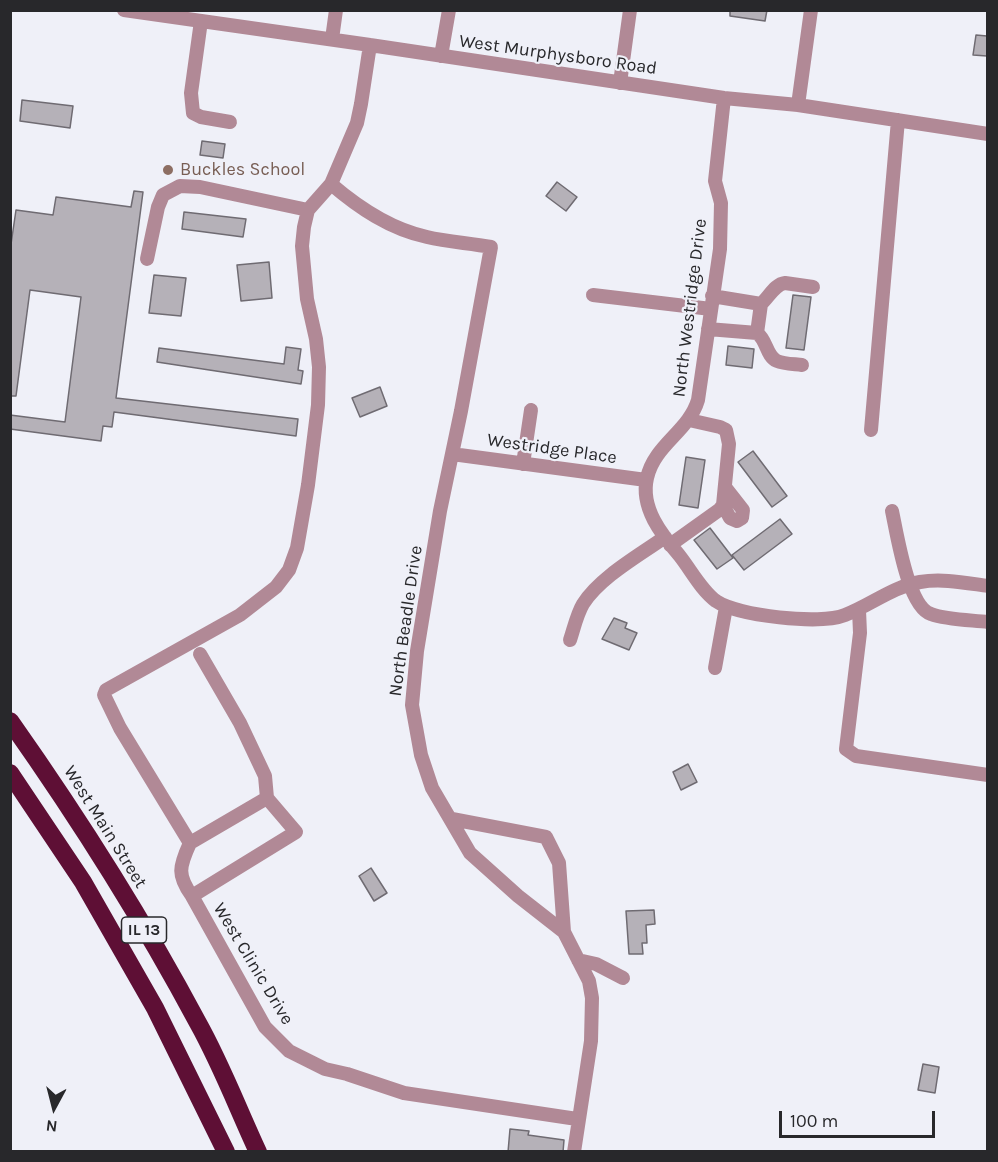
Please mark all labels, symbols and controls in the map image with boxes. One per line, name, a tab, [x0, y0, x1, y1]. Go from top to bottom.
street label: West Murphysboro Road	[458, 30, 658, 80]
place label: Buckles School	[180, 159, 305, 181]
marker: Buckles School	[161, 163, 175, 177]
street label: North Westridge Drive	[668, 217, 712, 399]
street label: Westridge Place	[486, 429, 618, 469]
street label: North Beadle Drive	[385, 544, 427, 698]
street label: West Main Street	[59, 762, 151, 892]
street label: West Clinic Drive	[208, 899, 298, 1029]
road number: IL 13	[122, 917, 166, 943]
north arrow	[24, 1078, 84, 1138]
scale bar	[782, 1099, 938, 1137]
text: 100 m	[790, 1110, 838, 1132]
text: N	[45, 1116, 59, 1136]

